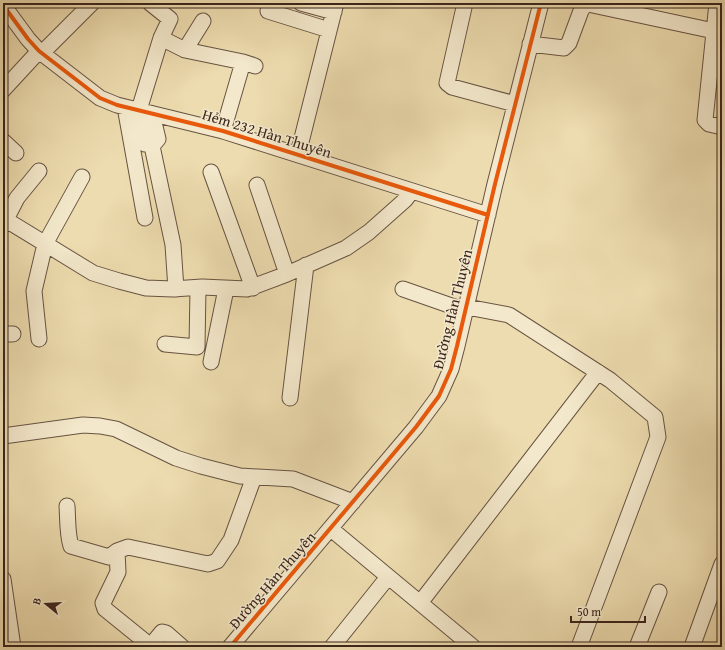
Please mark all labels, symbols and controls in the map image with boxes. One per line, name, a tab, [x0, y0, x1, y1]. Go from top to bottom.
street label: Hẻm 232 Hàn Thuyên	[200, 103, 335, 163]
street label: Đường Hàn Thuyên	[427, 246, 477, 371]
street label: Đường Hàn Thuyên	[224, 526, 321, 633]
north arrow	[26, 584, 66, 624]
text: B	[28, 595, 45, 607]
scale bar	[571, 598, 645, 624]
text: 50 m	[577, 603, 601, 620]

